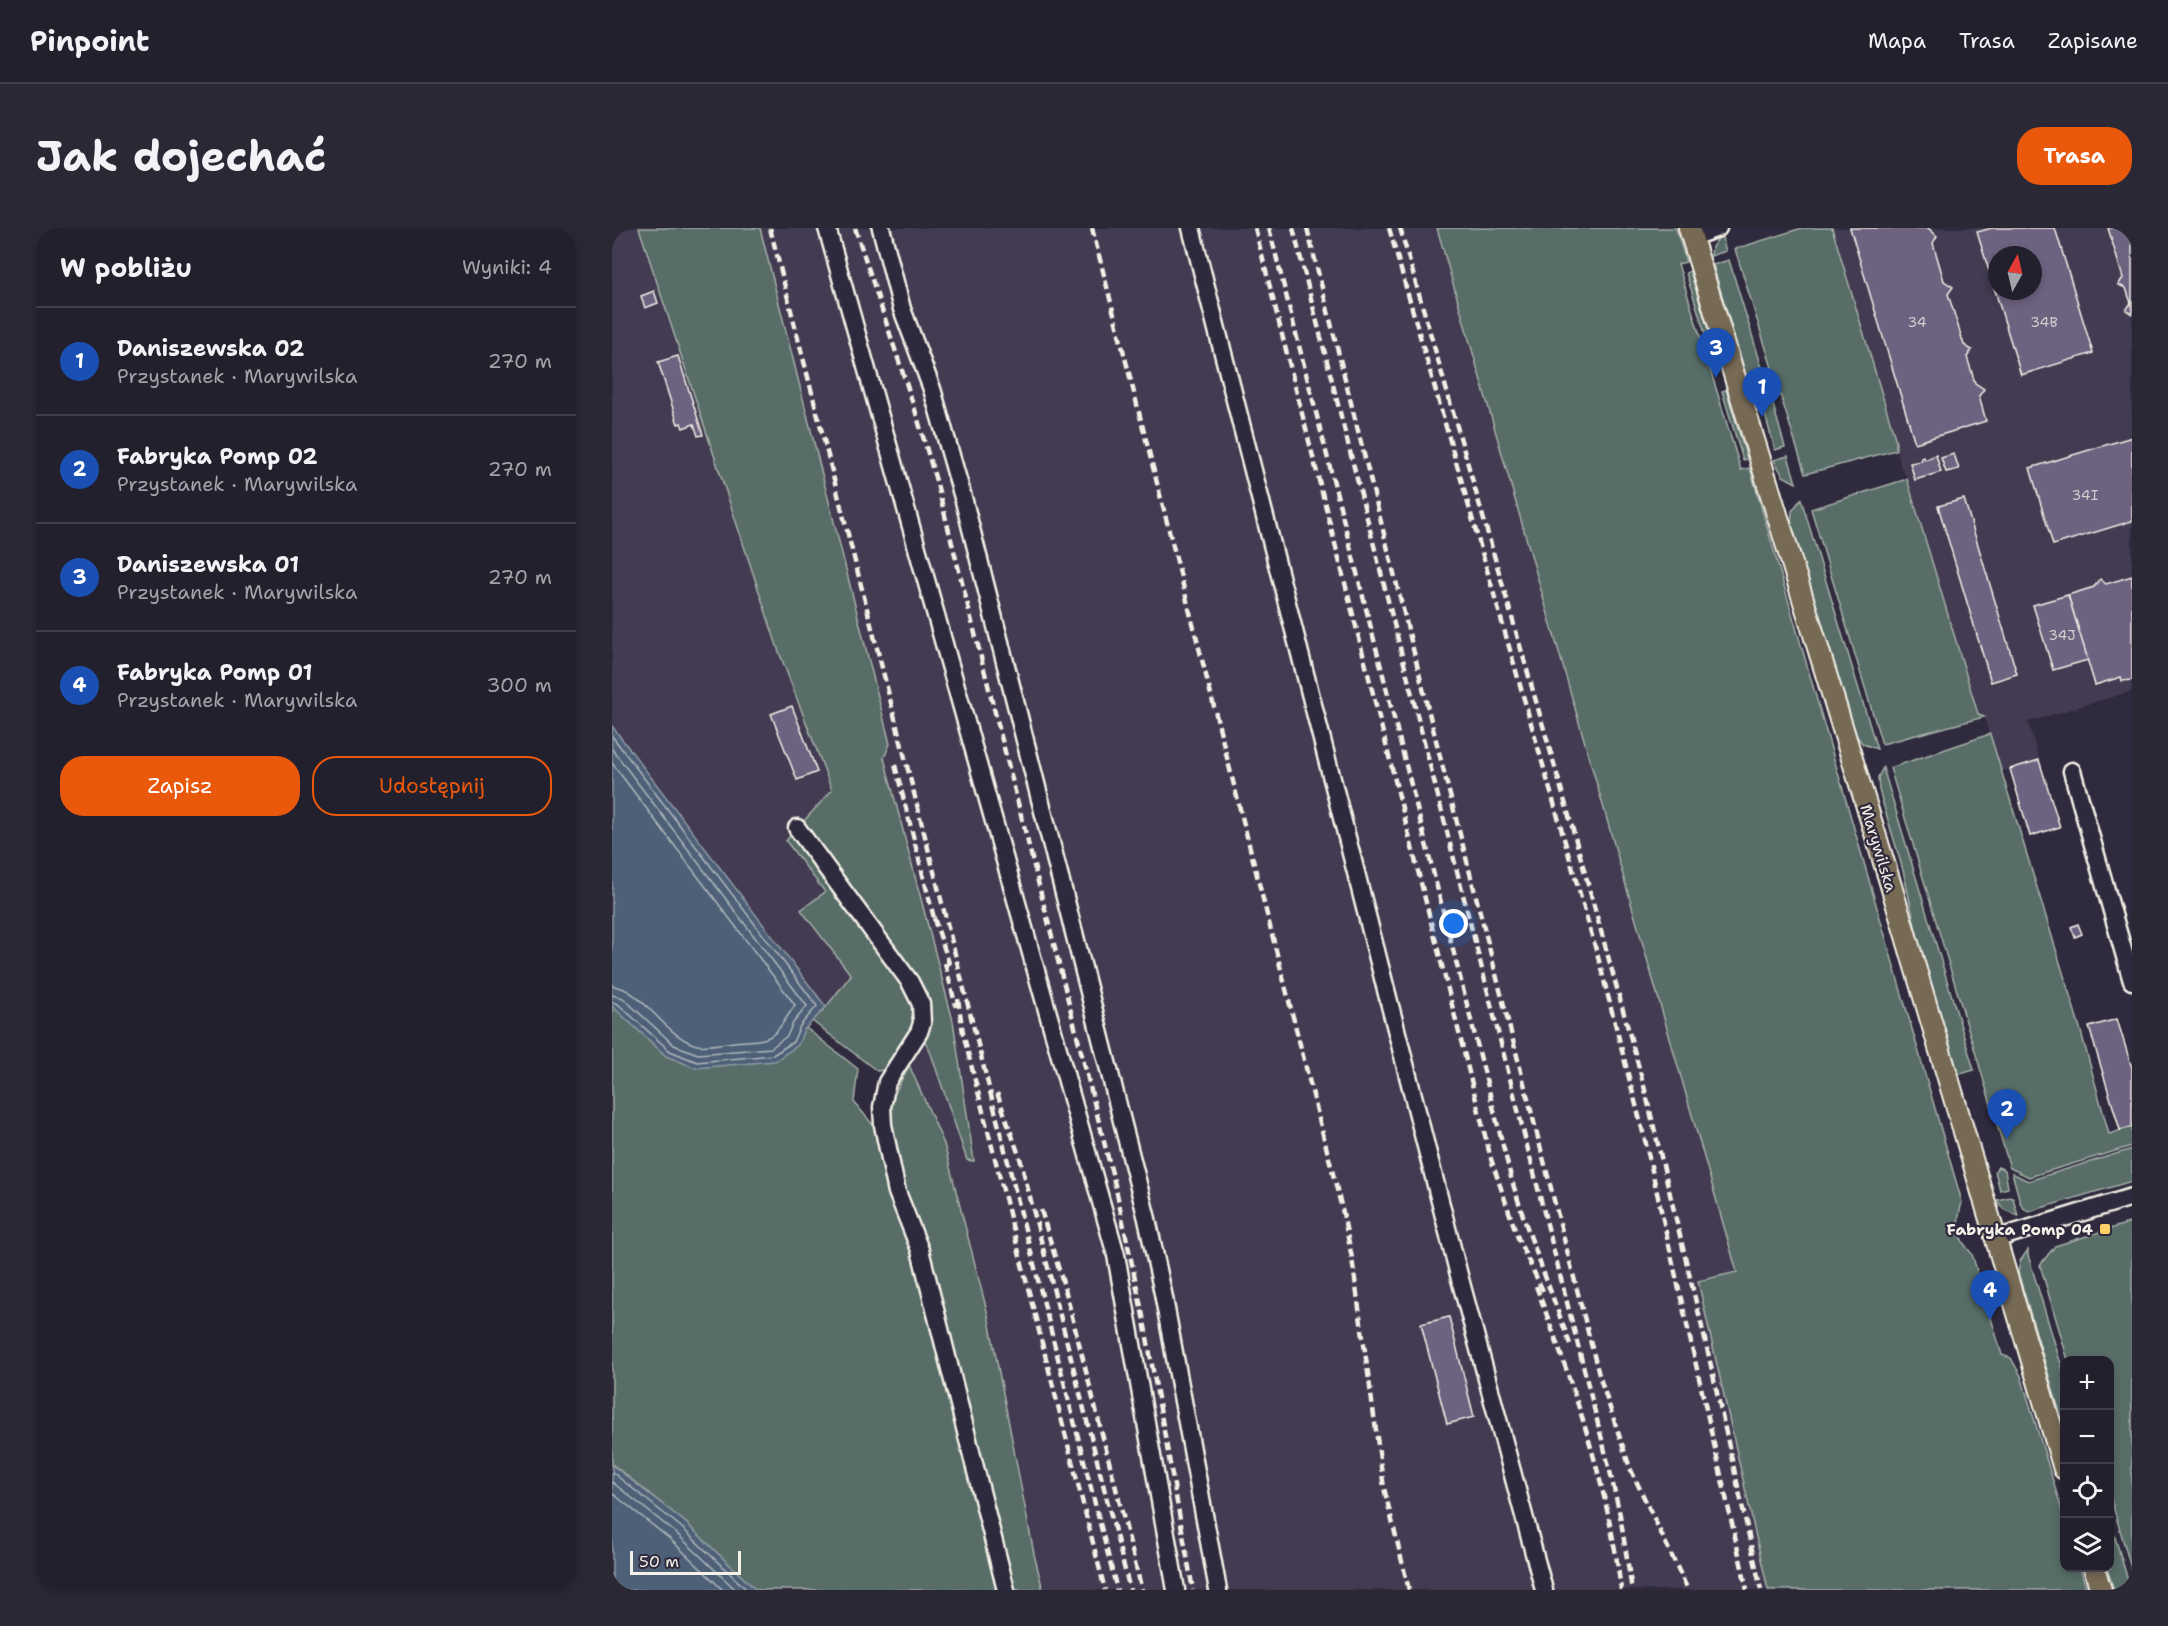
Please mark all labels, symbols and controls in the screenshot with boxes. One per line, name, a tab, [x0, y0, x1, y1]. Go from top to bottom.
text: Pinpoint	[30, 22, 149, 60]
text: Mapa	[1868, 27, 1926, 55]
text: Trasa	[1959, 27, 2015, 55]
text: Zapisane	[2048, 27, 2138, 55]
button: Trasa	[2017, 127, 2132, 185]
text: Jak dojechać	[36, 128, 326, 184]
north arrow	[1988, 246, 2042, 300]
text: W pobliżu	[60, 250, 192, 285]
text: Wyniki: 4	[462, 254, 552, 280]
house number: 34	[1907, 313, 1927, 331]
house number: 34B	[2030, 313, 2058, 331]
pin: 3	[1696, 328, 1736, 378]
text: Daniszewska 02	[117, 334, 304, 363]
text: 1	[75, 348, 84, 374]
text: 270 m	[488, 348, 552, 374]
text: Przystanek · Marywilska	[117, 363, 357, 389]
pin: 1	[1742, 368, 1782, 417]
text: Fabryka Pomp 02	[117, 442, 318, 471]
text: 2	[73, 456, 87, 482]
text: 270 m	[488, 456, 552, 482]
text: Przystanek · Marywilska	[117, 471, 357, 497]
house number: 34I	[2072, 486, 2099, 504]
text: Daniszewska 01	[117, 550, 299, 579]
text: 3	[73, 564, 87, 590]
text: 270 m	[488, 564, 552, 590]
text: Przystanek · Marywilska	[117, 579, 357, 605]
house number: 34J	[2048, 626, 2076, 644]
text: Fabryka Pomp 01	[117, 658, 313, 687]
text: 4	[73, 672, 87, 698]
text: 300 m	[486, 672, 552, 698]
text: Przystanek · Marywilska	[117, 687, 357, 713]
button: Zapisz	[60, 756, 300, 816]
button: Udostępnij	[312, 756, 552, 816]
street label: Marywilska	[1855, 802, 1902, 895]
your location	[1439, 909, 1468, 938]
pin: 2	[1988, 1090, 2026, 1139]
place label: Fabryka Pomp 04	[1947, 1219, 2093, 1240]
marker: Fabryka Pomp 04	[2098, 1222, 2112, 1236]
pin: 4	[1970, 1270, 2010, 1320]
map controls	[2060, 1356, 2114, 1572]
button: +	[2060, 1356, 2114, 1410]
button: −	[2060, 1410, 2114, 1464]
button: locate	[2060, 1464, 2114, 1518]
button: layers	[2060, 1518, 2114, 1572]
scale bar	[630, 1548, 741, 1576]
text: 50 m	[639, 1551, 679, 1572]

